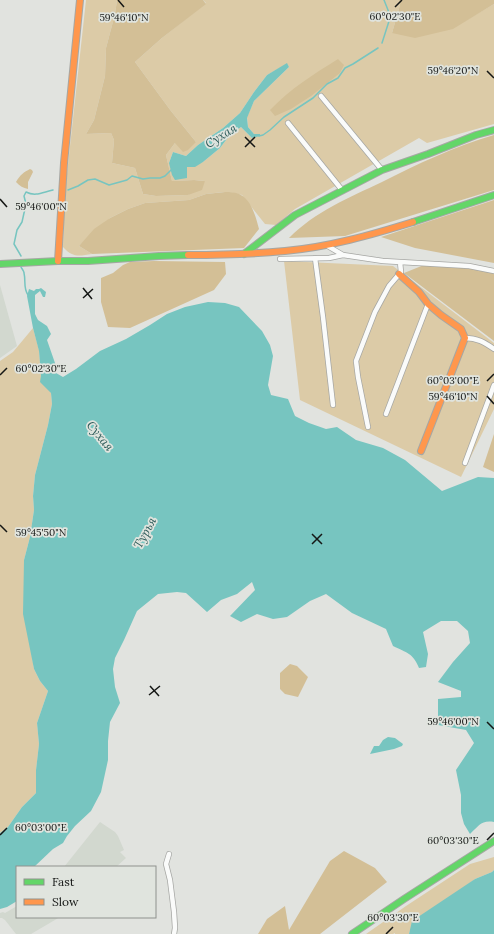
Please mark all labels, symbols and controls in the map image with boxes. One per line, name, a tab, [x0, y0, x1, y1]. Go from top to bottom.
text: 60°02'30"E	[369, 10, 421, 23]
text: 59°46'10"N	[99, 11, 149, 24]
text: 59°46'20"N	[428, 64, 479, 77]
water label: Сухая	[202, 120, 239, 151]
text: 59°46'00"N	[15, 200, 67, 213]
text: 60°02'30"E	[15, 362, 67, 375]
text: 60°03'00"E	[427, 374, 479, 387]
text: 59°46'10"N	[428, 390, 478, 403]
water label: Сухая	[84, 418, 117, 454]
water label: Турья	[130, 514, 159, 551]
text: 59°45'50"N	[16, 526, 67, 539]
text: 59°46'00"N	[427, 715, 479, 728]
text: 60°03'00"E	[15, 821, 67, 834]
text: 60°03'30"E	[427, 834, 479, 847]
legend	[16, 866, 156, 918]
text: Fast	[52, 874, 75, 889]
text: Slow	[52, 894, 79, 909]
text: 60°03'30"E	[367, 911, 419, 924]

